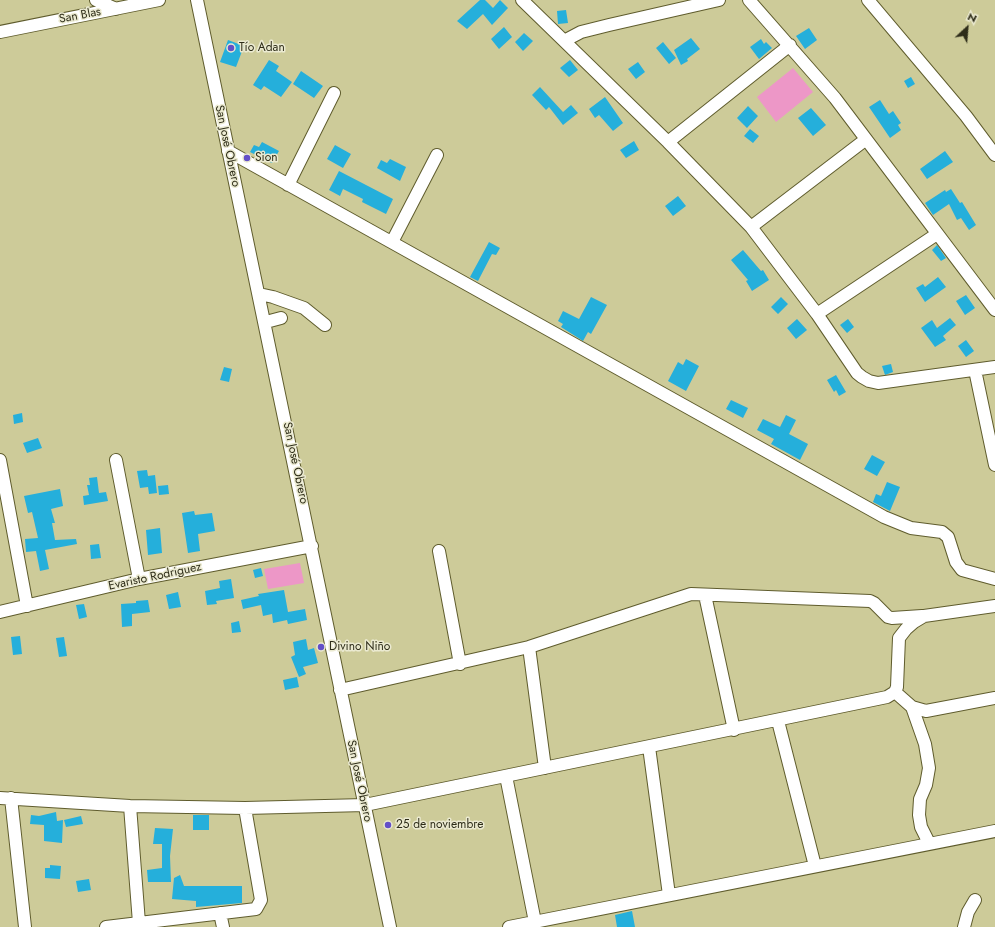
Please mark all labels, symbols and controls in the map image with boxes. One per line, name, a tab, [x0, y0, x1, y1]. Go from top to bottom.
street label: San Blas	[58, 5, 102, 27]
north arrow	[947, 8, 987, 48]
text: N	[965, 8, 980, 26]
place label: Tío Adan	[239, 41, 285, 55]
marker: Tío Adan	[226, 43, 236, 53]
street label: San José Obrero	[211, 104, 243, 188]
place label: Sion	[255, 151, 278, 165]
marker: Sion	[242, 153, 252, 163]
street label: San José Obrero	[279, 421, 311, 505]
street label: Evaristo Rodriguez	[107, 560, 203, 594]
place label: Divino Niño	[329, 640, 390, 654]
marker: Divino Niño	[316, 642, 326, 652]
street label: San José Obrero	[343, 739, 375, 823]
place label: 25 de noviembre	[396, 818, 483, 832]
marker: 25 de noviembre	[383, 820, 393, 830]

